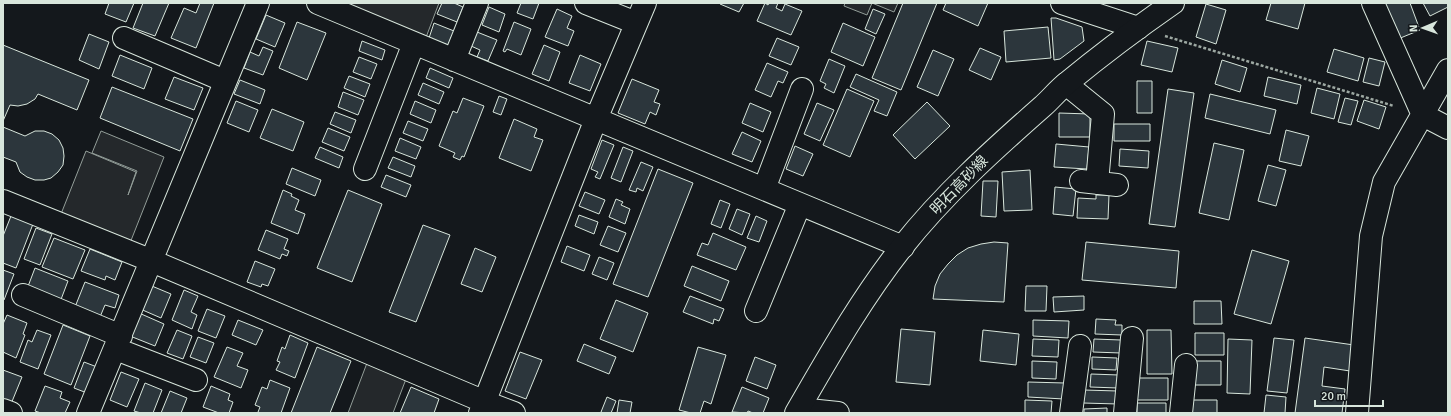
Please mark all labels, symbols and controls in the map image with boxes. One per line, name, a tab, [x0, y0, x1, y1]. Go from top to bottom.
north arrow	[1403, 8, 1443, 48]
text: N	[1407, 24, 1420, 32]
street label: 明石高砂線	[926, 152, 992, 218]
scale bar	[1315, 382, 1383, 408]
text: 20 m	[1321, 389, 1346, 404]

